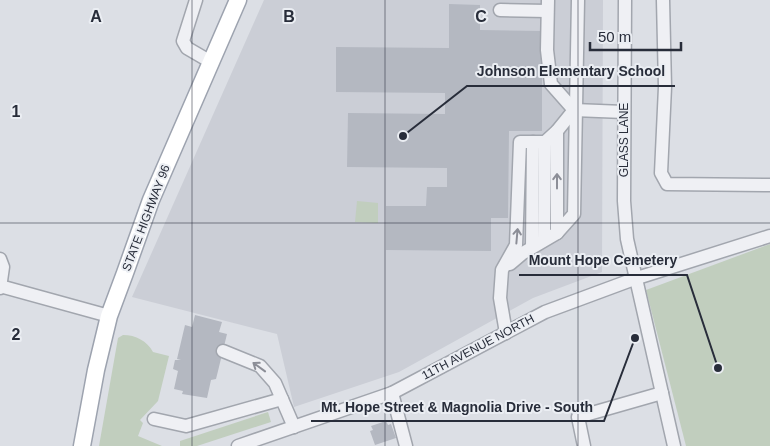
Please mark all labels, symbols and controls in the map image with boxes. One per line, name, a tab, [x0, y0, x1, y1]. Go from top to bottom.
text: A	[90, 8, 102, 25]
text: B	[283, 8, 295, 25]
text: C	[475, 8, 487, 25]
scale bar	[590, 20, 681, 52]
text: 50 m	[598, 28, 631, 45]
callout: Johnson Elementary School	[467, 57, 675, 86]
text: Johnson Elementary School	[477, 63, 665, 79]
text: 1	[12, 103, 21, 120]
street label: GLASS LANE	[617, 103, 631, 177]
street label: STATE HIGHWAY 96	[119, 163, 173, 273]
one-way arrow	[552, 173, 562, 189]
one-way arrow	[512, 228, 522, 244]
callout: Mount Hope Cemetery	[519, 246, 687, 275]
text: Mount Hope Cemetery	[529, 252, 677, 268]
street label: 11TH AVENUE NORTH	[419, 311, 537, 383]
text: 2	[12, 326, 21, 343]
one-way arrow	[252, 362, 266, 372]
callout: Mt. Hope Street & Magnolia Drive - South	[311, 392, 604, 421]
text: Mt. Hope Street & Magnolia Drive - South	[321, 399, 593, 415]

